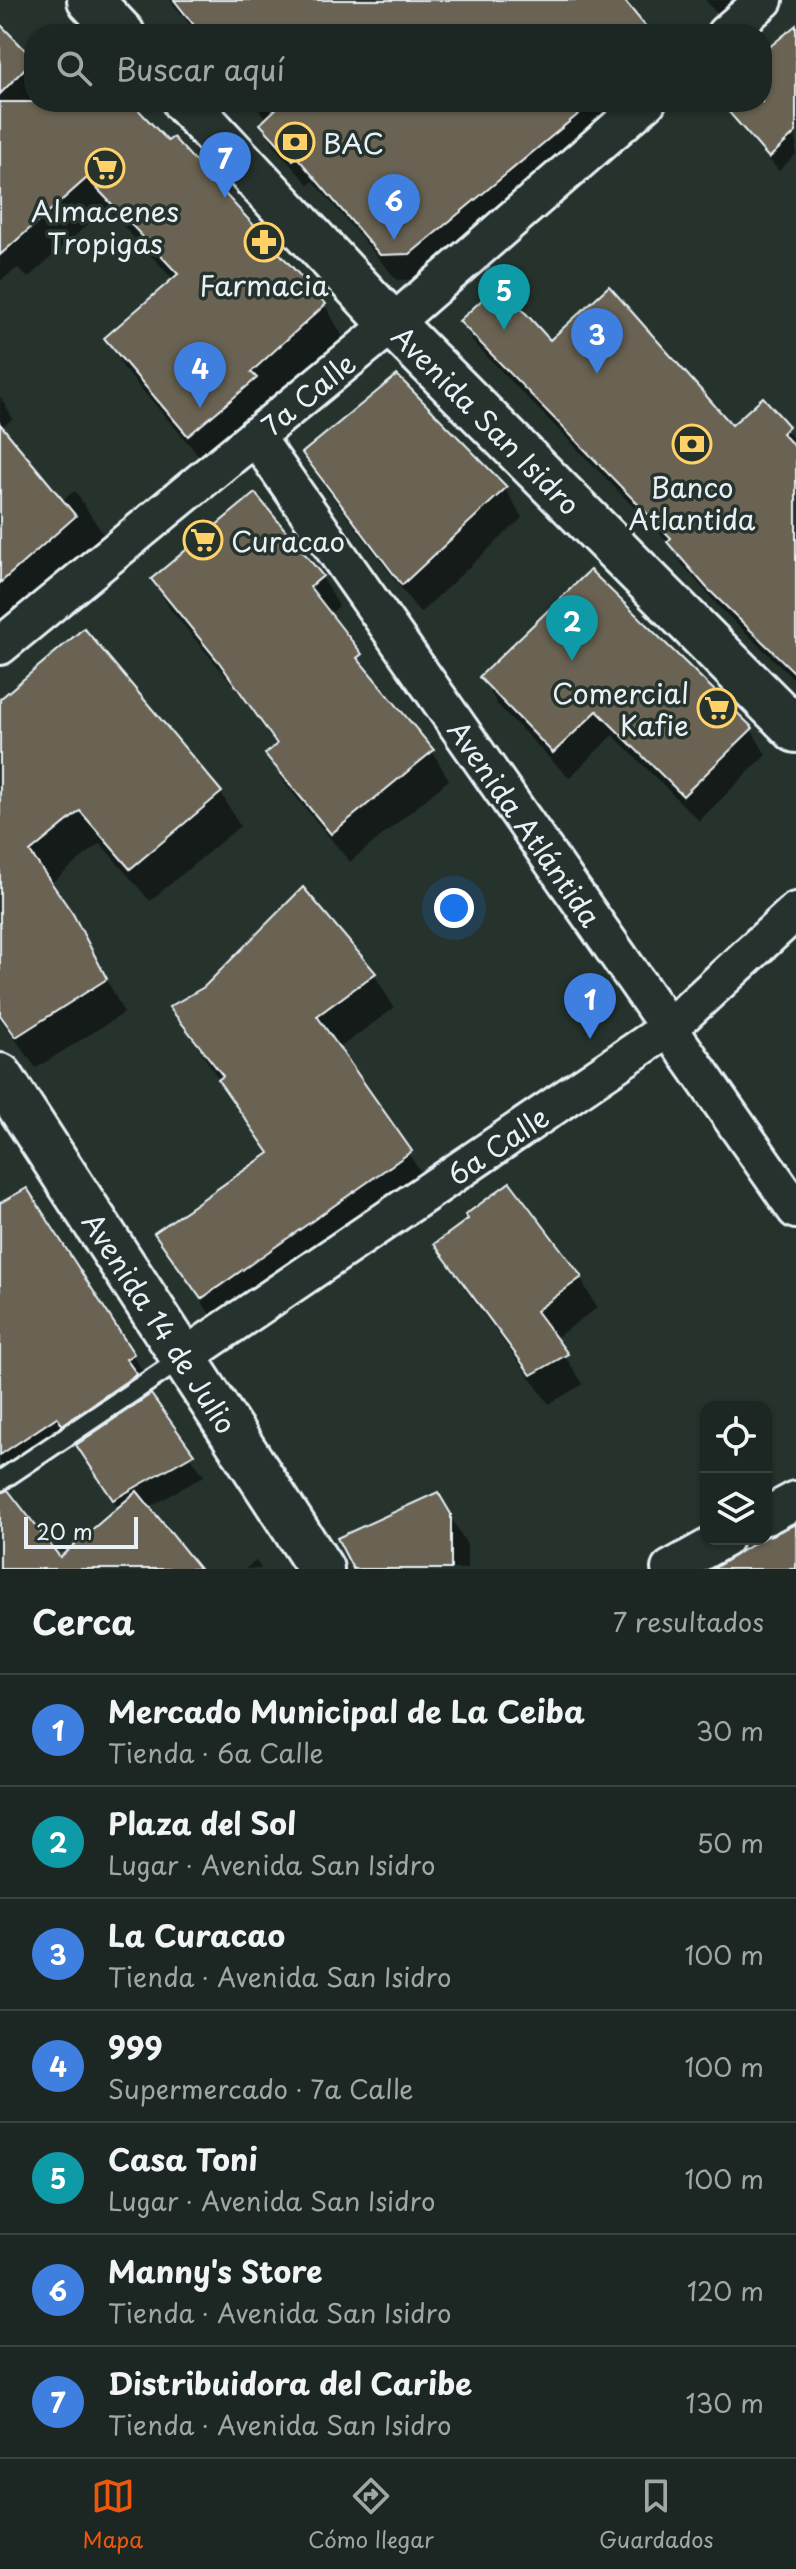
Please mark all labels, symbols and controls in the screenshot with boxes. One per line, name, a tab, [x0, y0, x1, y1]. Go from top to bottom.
search box	[24, 24, 772, 112]
icon: search	[52, 46, 96, 90]
text: Buscar aquí	[116, 46, 285, 91]
bank icon: BAC	[274, 121, 316, 163]
place label: BAC	[323, 121, 384, 164]
pin: 7	[199, 132, 251, 198]
supermarket icon: Almacenes Tropigas	[84, 147, 126, 189]
pin: 6	[368, 174, 420, 240]
place label: Almacenes Tropigas	[31, 189, 179, 264]
pharmacy icon: Farmacia	[243, 221, 285, 263]
place label: Farmacia	[199, 263, 329, 306]
pin: 5	[478, 264, 530, 330]
pin: 3	[571, 308, 623, 374]
street label: Avenida San Isidro	[383, 315, 591, 524]
street label: 7a Calle	[251, 341, 364, 445]
pin: 4	[174, 342, 226, 408]
bank icon: Banco Atlantida	[671, 423, 713, 465]
place label: Banco Atlantida	[629, 465, 756, 540]
supermarket icon: Curacao	[182, 519, 224, 561]
place label: Curacao	[231, 519, 345, 562]
pin: 2	[546, 595, 598, 661]
place label: Comercial Kafie	[552, 671, 689, 746]
supermarket icon: Comercial Kafie	[696, 687, 738, 729]
street label: Avenida Atlántida	[438, 711, 613, 935]
your location	[434, 888, 474, 928]
pin: 1	[564, 973, 616, 1039]
street label: 6a Calle	[438, 1095, 557, 1194]
street label: Avenida 14 de Julio	[72, 1203, 248, 1442]
map controls	[700, 1401, 772, 1545]
button: locate	[700, 1401, 772, 1473]
button: layers	[700, 1473, 772, 1545]
scale bar	[24, 1513, 138, 1549]
text: 20 m	[36, 1514, 93, 1547]
text: Cerca	[32, 1595, 135, 1647]
text: 7 resultados	[613, 1602, 764, 1641]
text: Mercado Municipal de La Ceiba	[108, 1688, 585, 1733]
text: 1	[52, 1711, 64, 1750]
text: 30 m	[696, 1711, 764, 1750]
text: Tienda · 6a Calle	[108, 1733, 324, 1772]
text: Plaza del Sol	[108, 1800, 296, 1845]
text: 2	[49, 1823, 67, 1862]
text: 50 m	[697, 1823, 764, 1862]
text: Lugar · Avenida San Isidro	[108, 1845, 435, 1884]
text: La Curacao	[108, 1912, 285, 1957]
text: 3	[49, 1935, 67, 1974]
text: 100 m	[684, 1935, 764, 1974]
text: Tienda · Avenida San Isidro	[108, 1957, 451, 1996]
text: 999	[108, 2024, 163, 2069]
text: 4	[49, 2047, 67, 2086]
text: 100 m	[684, 2047, 764, 2086]
text: Supermercado · 7a Calle	[108, 2069, 413, 2108]
text: Casa Toni	[108, 2136, 258, 2181]
text: 5	[50, 2159, 66, 2198]
text: 100 m	[684, 2159, 764, 2198]
text: Lugar · Avenida San Isidro	[108, 2181, 435, 2220]
text: Manny's Store	[108, 2248, 323, 2293]
text: 6	[49, 2271, 67, 2310]
text: 120 m	[687, 2271, 764, 2310]
text: Tienda · Avenida San Isidro	[108, 2293, 451, 2332]
text: Distribuidora del Caribe	[108, 2360, 472, 2405]
text: 7	[51, 2383, 65, 2422]
text: 130 m	[685, 2383, 764, 2422]
text: Tienda · Avenida San Isidro	[108, 2405, 451, 2444]
tab: Mapa	[83, 2474, 143, 2555]
tab: Cómo llegar	[308, 2474, 434, 2555]
tab: Guardados	[599, 2474, 713, 2555]

